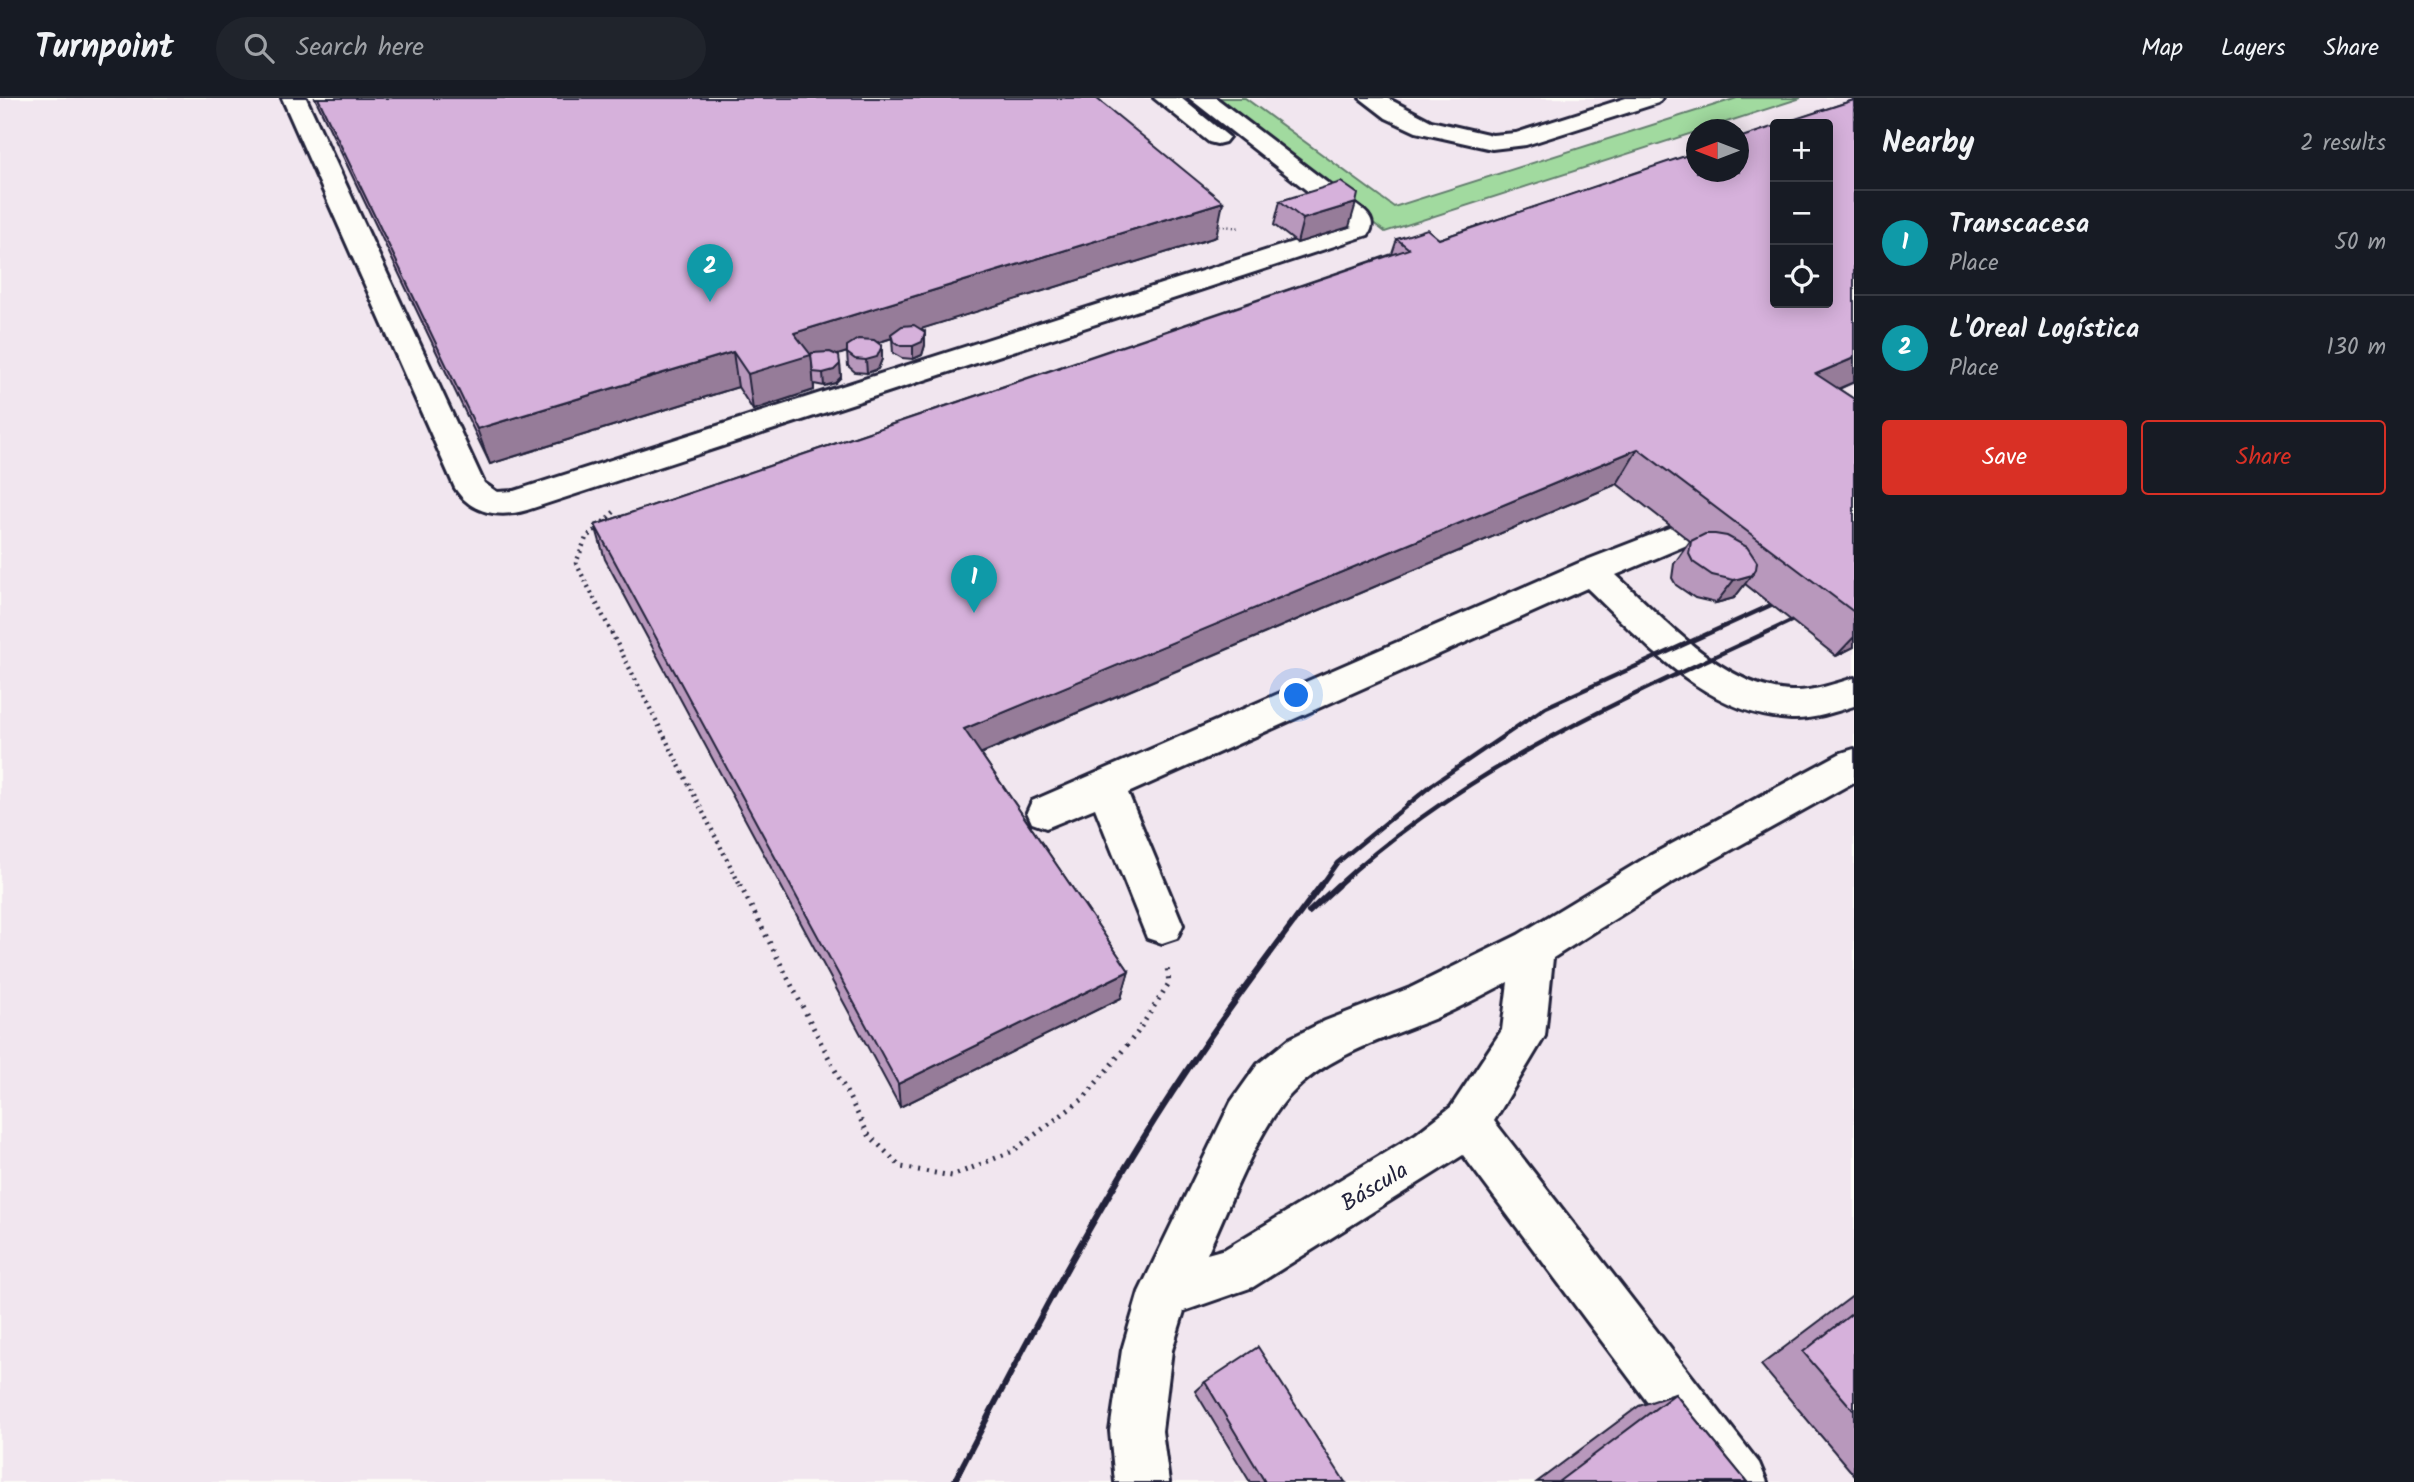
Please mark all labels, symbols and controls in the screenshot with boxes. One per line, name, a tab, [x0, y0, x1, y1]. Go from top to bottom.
search box	[216, 17, 706, 80]
text: Turnpoint	[35, 22, 174, 75]
text: Search here	[296, 27, 424, 69]
icon: search	[240, 29, 278, 67]
text: Map	[2141, 29, 2183, 68]
text: Layers	[2221, 29, 2285, 68]
text: Share	[2323, 29, 2379, 68]
north arrow	[1686, 119, 1749, 182]
map controls	[1770, 119, 1833, 308]
button: +	[1770, 119, 1833, 182]
text: Nearby	[1882, 120, 1974, 168]
text: 2 results	[2300, 126, 2386, 162]
button: −	[1770, 182, 1833, 245]
text: Transcacesa	[1949, 204, 2089, 246]
text: 1	[1902, 225, 1908, 261]
text: 50 m	[2335, 225, 2386, 261]
pin: 2	[687, 244, 733, 302]
button: locate	[1770, 245, 1833, 308]
text: Place	[1949, 246, 1999, 282]
text: L'Oreal Logística	[1949, 309, 2139, 351]
text: 2	[1898, 330, 1912, 366]
text: 130 m	[2327, 330, 2386, 366]
text: Place	[1949, 351, 1999, 387]
button: Save	[1882, 420, 2127, 495]
button: Share	[2141, 420, 2386, 495]
pin: 1	[951, 555, 997, 613]
your location	[1279, 678, 1313, 712]
street label: Báscula	[1334, 1153, 1416, 1222]

